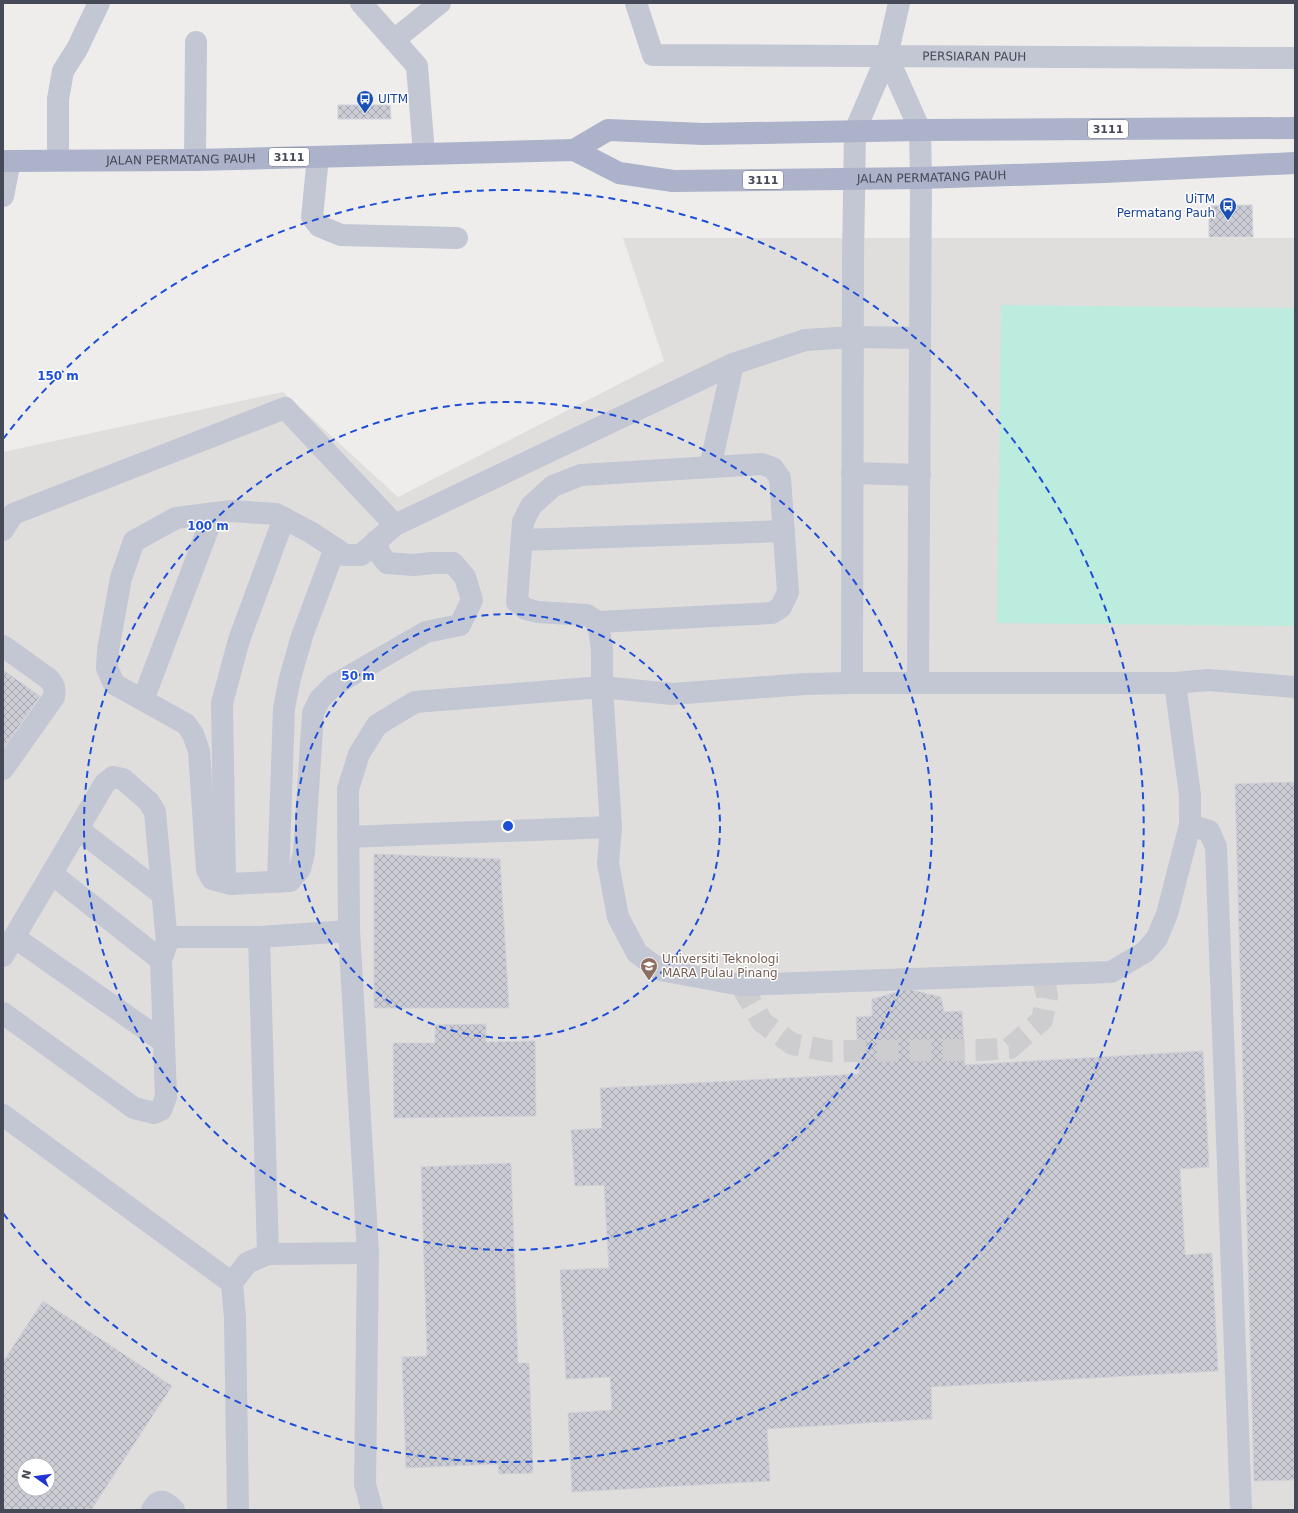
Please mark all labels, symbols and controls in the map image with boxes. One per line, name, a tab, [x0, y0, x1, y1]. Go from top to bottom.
street label: PERSIARAN PAUH	[922, 49, 1026, 64]
bus stop icon: UITM	[355, 89, 375, 114]
place label: UITM	[378, 92, 408, 106]
road number: 3111	[1088, 120, 1128, 138]
road number: 3111	[269, 148, 309, 166]
street label: JALAN PERMATANG PAUH	[105, 151, 256, 167]
street label: JALAN PERMATANG PAUH	[856, 168, 1007, 186]
road number: 3111	[743, 171, 783, 189]
place label: UiTM Permatang Pauh	[1117, 192, 1215, 220]
bus stop icon: UiTM Permatang Pauh	[1218, 196, 1238, 221]
text: 150 m	[37, 369, 79, 383]
text: 100 m	[187, 519, 229, 533]
text: 50 m	[341, 669, 375, 683]
centre of rings	[501, 819, 515, 833]
place label: Universiti Teknologi MARA Pulau Pinang	[662, 952, 779, 980]
school or university icon: Universiti Teknologi MARA Pulau Pinang	[639, 956, 659, 981]
north arrow	[16, 1457, 56, 1497]
text: N	[19, 1469, 34, 1481]

